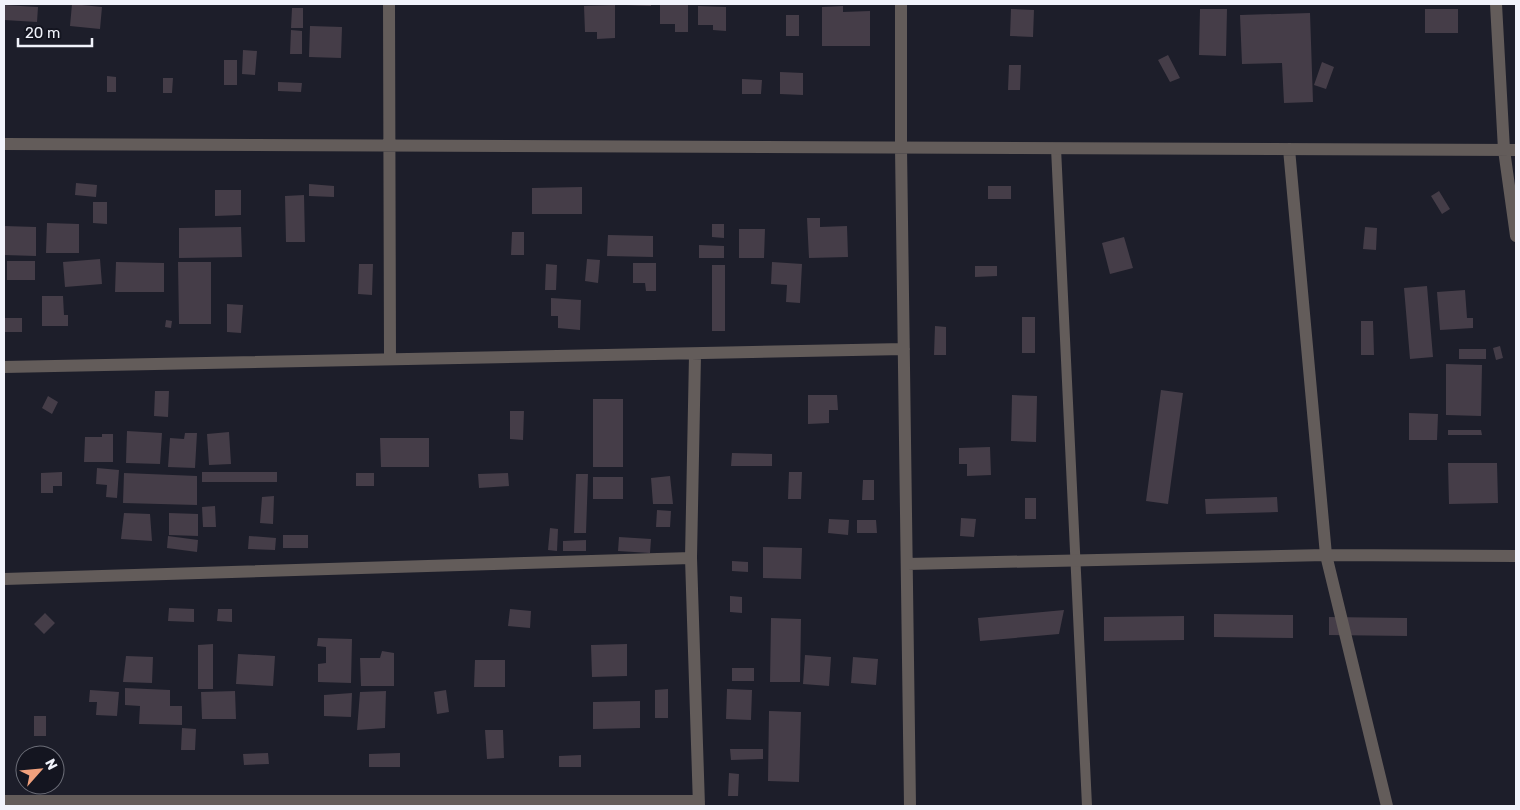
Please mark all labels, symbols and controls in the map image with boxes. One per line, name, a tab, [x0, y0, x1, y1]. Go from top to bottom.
scale bar	[18, 15, 91, 47]
text: 20 m	[25, 24, 60, 42]
north arrow	[15, 745, 65, 795]
text: N	[41, 756, 61, 773]

